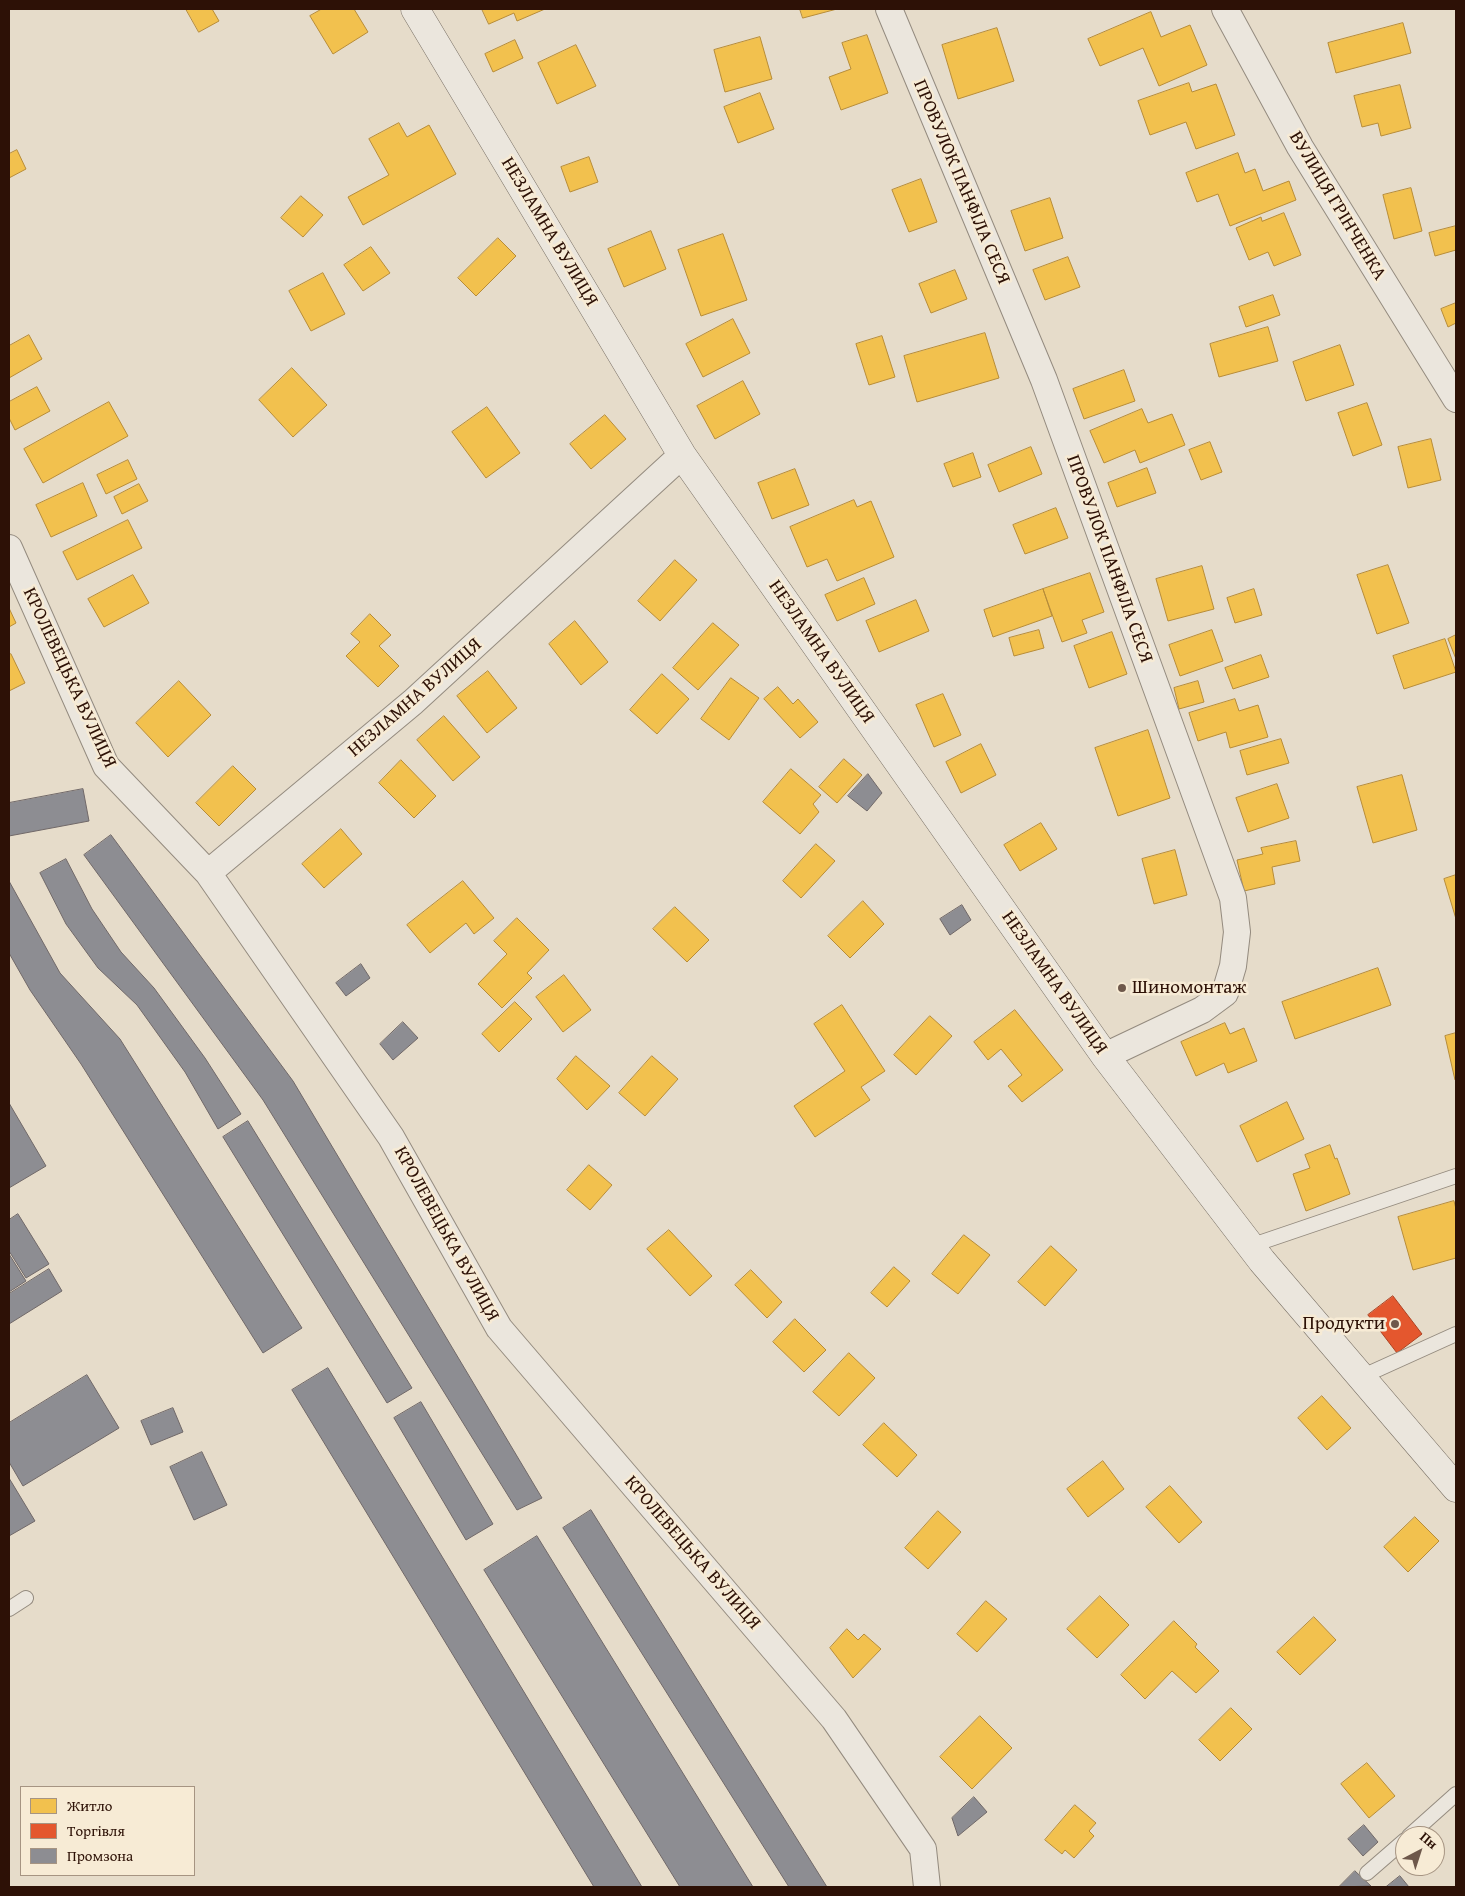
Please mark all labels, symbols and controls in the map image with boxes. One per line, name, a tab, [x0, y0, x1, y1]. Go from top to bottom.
street label: ПРОВУЛОК ПАНФІЛА СЕСЯ	[908, 76, 1014, 288]
street label: ВУЛИЦЯ ГРІНЧЕНКА	[1284, 127, 1390, 285]
street label: НЕЗЛАМНА ВУЛИЦЯ	[496, 153, 602, 311]
street label: ПРОВУЛОК ПАНФІЛА СЕСЯ	[1061, 452, 1157, 666]
street label: НЕЗЛАМНА ВУЛИЦЯ	[763, 576, 879, 728]
street label: КРОЛЕВЕЦЬКА ВУЛИЦЯ	[17, 584, 121, 772]
street label: НЕЗЛАМНА ВУЛИЦЯ	[344, 634, 486, 762]
street label: НЕЗЛАМНА ВУЛИЦЯ	[996, 907, 1112, 1059]
place label: Шиномонтаж	[1132, 977, 1246, 999]
marker: Шиномонтаж	[1116, 982, 1128, 994]
street label: КРОЛЕВЕЦЬКА ВУЛИЦЯ	[388, 1143, 504, 1325]
place label: Продукти	[1302, 1313, 1385, 1335]
marker: Продукти	[1389, 1318, 1401, 1330]
street label: КРОЛЕВЕЦЬКА ВУЛИЦЯ	[619, 1471, 765, 1635]
legend	[20, 1786, 195, 1876]
text: Житло	[67, 1795, 112, 1816]
text: Торгівля	[67, 1820, 125, 1841]
north arrow	[1395, 1826, 1445, 1876]
text: Пн	[1416, 1827, 1442, 1854]
text: Промзона	[67, 1845, 133, 1866]

